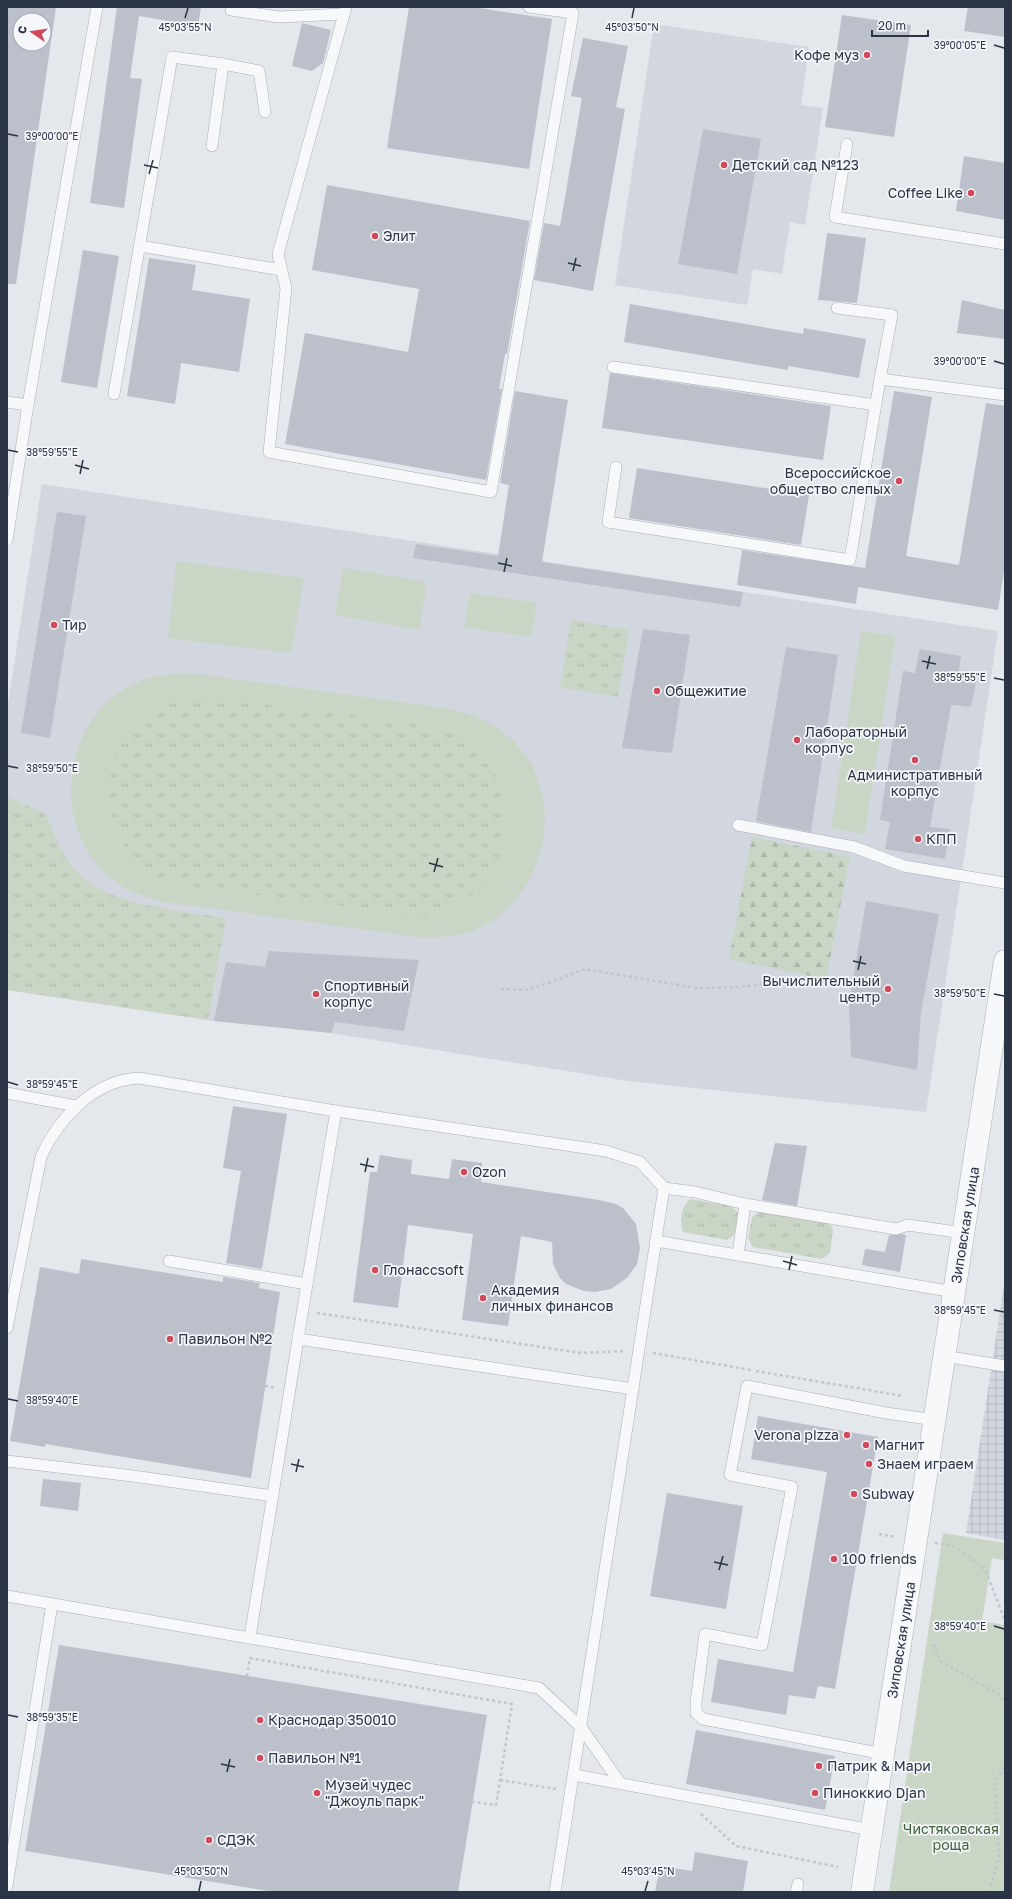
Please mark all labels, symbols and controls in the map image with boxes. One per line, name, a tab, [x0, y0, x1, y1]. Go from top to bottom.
north arrow	[12, 12, 52, 52]
scale bar	[872, 12, 928, 38]
text: 20 m	[878, 18, 906, 33]
text: 45°03'55"N	[158, 21, 212, 33]
text: 45°03'50"N	[605, 21, 659, 33]
text: С	[15, 24, 29, 35]
text: 39°00'05"E	[934, 39, 986, 51]
place label: Кофе муз	[794, 46, 859, 63]
marker: Кофе муз	[862, 50, 872, 60]
text: 39°00'00"E	[26, 130, 78, 142]
place label: Детский сад №123	[732, 156, 859, 173]
marker: Детский сад №123	[719, 160, 729, 170]
place label: Coffee Like	[888, 184, 963, 201]
marker: Coffee Like	[966, 188, 976, 198]
place label: Элит	[383, 227, 416, 244]
marker: Элит	[370, 231, 380, 241]
text: 39°00'00"E	[934, 355, 986, 367]
text: 38°59'55"E	[26, 446, 78, 458]
place label: Всероссийское общество слепых	[770, 464, 891, 497]
marker: Всероссийское общество слепых	[894, 476, 904, 486]
place label: Тир	[62, 616, 87, 633]
marker: Тир	[49, 620, 59, 630]
text: 38°59'55"E	[934, 671, 986, 683]
place label: Общежитие	[665, 682, 747, 699]
marker: Общежитие	[652, 686, 662, 696]
place label: Лабораторный корпус	[805, 723, 907, 756]
marker: Лабораторный корпус	[792, 735, 802, 745]
marker: Административный корпус	[910, 755, 920, 765]
text: 38°59'50"E	[26, 762, 78, 774]
place label: Административный корпус	[847, 766, 983, 799]
place label: КПП	[926, 830, 957, 847]
marker: КПП	[913, 834, 923, 844]
place label: Вычислительный центр	[762, 972, 880, 1005]
place label: Спортивный корпус	[324, 977, 409, 1010]
marker: Вычислительный центр	[883, 984, 893, 994]
text: 38°59'50"E	[934, 987, 986, 999]
marker: Спортивный корпус	[311, 989, 321, 999]
text: 38°59'45"E	[26, 1078, 78, 1090]
place label: Ozon	[472, 1163, 506, 1180]
street label: Зиповская улица	[947, 1165, 982, 1285]
marker: Ozon	[459, 1167, 469, 1177]
place label: Глонассsoft	[383, 1261, 464, 1278]
marker: Глонассsoft	[370, 1265, 380, 1275]
place label: Академия личных финансов	[491, 1281, 613, 1314]
marker: Академия личных финансов	[478, 1293, 488, 1303]
text: 38°59'45"E	[934, 1304, 986, 1316]
place label: Павильон №2	[178, 1330, 272, 1347]
marker: Павильон №2	[165, 1334, 175, 1344]
text: 38°59'40"E	[26, 1394, 78, 1406]
place label: Verona pizza	[754, 1426, 839, 1443]
marker: Verona pizza	[842, 1430, 852, 1440]
place label: Магнит	[874, 1436, 924, 1453]
marker: Магнит	[861, 1440, 871, 1450]
place label: Знаем играем	[877, 1455, 974, 1472]
marker: Знаем играем	[864, 1459, 874, 1469]
place label: Subway	[862, 1485, 915, 1502]
marker: Subway	[849, 1489, 859, 1499]
place label: 100 friends	[842, 1550, 917, 1567]
marker: 100 friends	[829, 1554, 839, 1564]
street label: Зиповская улица	[883, 1580, 918, 1700]
text: 38°59'40"E	[934, 1620, 986, 1632]
text: 38°59'35"E	[26, 1711, 78, 1723]
place label: Краснодар 350010	[268, 1711, 397, 1728]
marker: Краснодар 350010	[255, 1715, 265, 1725]
place label: Павильон №1	[268, 1749, 361, 1766]
marker: Павильон №1	[255, 1753, 265, 1763]
place label: Патрик & Мари	[827, 1757, 931, 1774]
marker: Патрик & Мари	[814, 1761, 824, 1771]
place label: Музей чудес "Джоуль парк"	[325, 1776, 424, 1809]
place label: Пиноккио Djan	[823, 1784, 926, 1801]
marker: Музей чудес "Джоуль парк"	[312, 1788, 322, 1798]
marker: Пиноккио Djan	[810, 1788, 820, 1798]
park label: Чистяковская роща	[903, 1820, 999, 1853]
place label: СДЭК	[217, 1831, 256, 1848]
marker: СДЭК	[204, 1835, 214, 1845]
text: 45°03'50"N	[174, 1865, 228, 1877]
text: 45°03'45"N	[621, 1865, 675, 1877]

